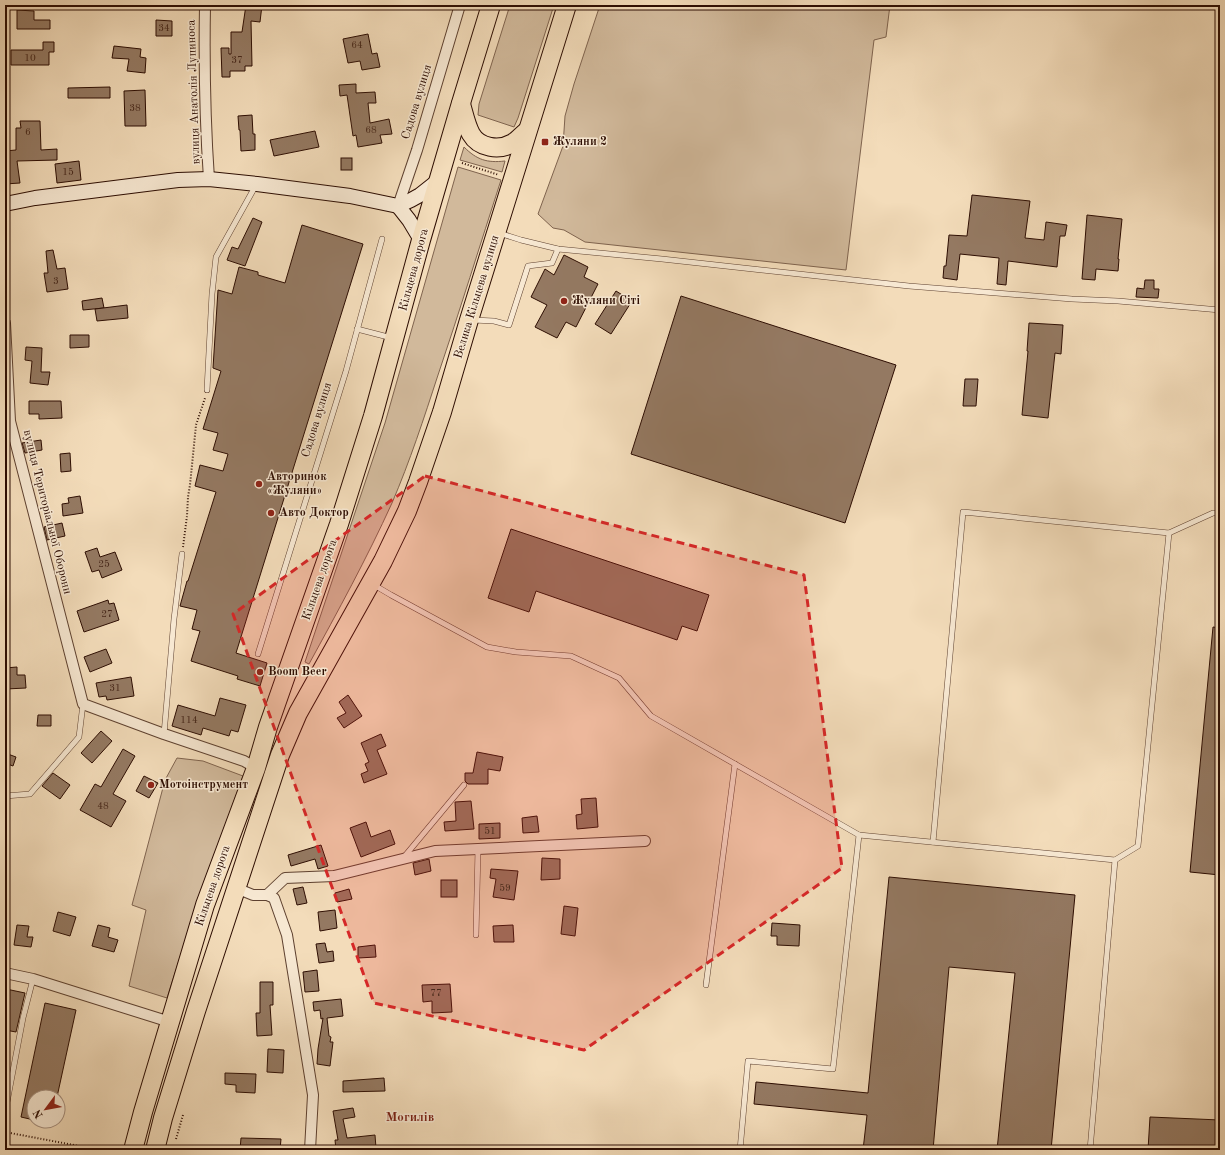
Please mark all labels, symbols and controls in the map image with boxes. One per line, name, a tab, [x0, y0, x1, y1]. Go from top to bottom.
street label: вулиця Анатолія Лупиноса	[184, 19, 203, 165]
house number: 34	[158, 23, 170, 33]
house number: 64	[351, 40, 363, 50]
house number: 10	[24, 53, 36, 63]
house number: 37	[231, 55, 243, 65]
street label: Садова вулиця	[400, 63, 434, 141]
house number: 38	[129, 103, 141, 113]
house number: 68	[365, 125, 377, 135]
house number: 6	[25, 127, 31, 137]
place label: Жуляни 2	[553, 136, 607, 148]
marker: Жуляни 2	[540, 137, 550, 147]
house number: 15	[62, 167, 74, 177]
street label: Кільцева дорога	[396, 227, 431, 313]
street label: Велика Кільцева вулиця	[452, 233, 502, 360]
house number: 3	[53, 276, 59, 286]
place label: Жуляни Сіті	[572, 295, 640, 307]
marker: Жуляни Сіті	[559, 296, 569, 306]
street label: Садова вулиця	[300, 381, 334, 459]
street label: вулиця Територіальної Оборони	[21, 428, 74, 595]
place label: Авторинок «Жуляни»	[267, 471, 327, 497]
marker: Авторинок «Жуляни»	[254, 479, 264, 489]
place label: Авто Доктор	[279, 507, 349, 519]
marker: Авто Доктор	[266, 508, 276, 518]
street label: Кільцева дорога	[300, 538, 340, 622]
house number: 25	[98, 559, 110, 569]
house number: 27	[101, 609, 113, 619]
place label: Boom Beer	[268, 666, 327, 678]
marker: Boom Beer	[255, 667, 265, 677]
house number: 31	[109, 683, 121, 693]
house number: 114	[180, 715, 198, 725]
place label: Мотоінструмент	[159, 779, 248, 791]
marker: Мотоінструмент	[146, 780, 156, 790]
house number: 48	[97, 801, 109, 811]
house number: 51	[484, 826, 496, 836]
street label: Кільцева дорога	[193, 844, 233, 928]
house number: 59	[499, 883, 511, 893]
house number: 77	[430, 988, 442, 998]
north arrow	[26, 1089, 66, 1129]
text: N	[32, 1107, 46, 1120]
district label: Могилів	[386, 1111, 434, 1124]

